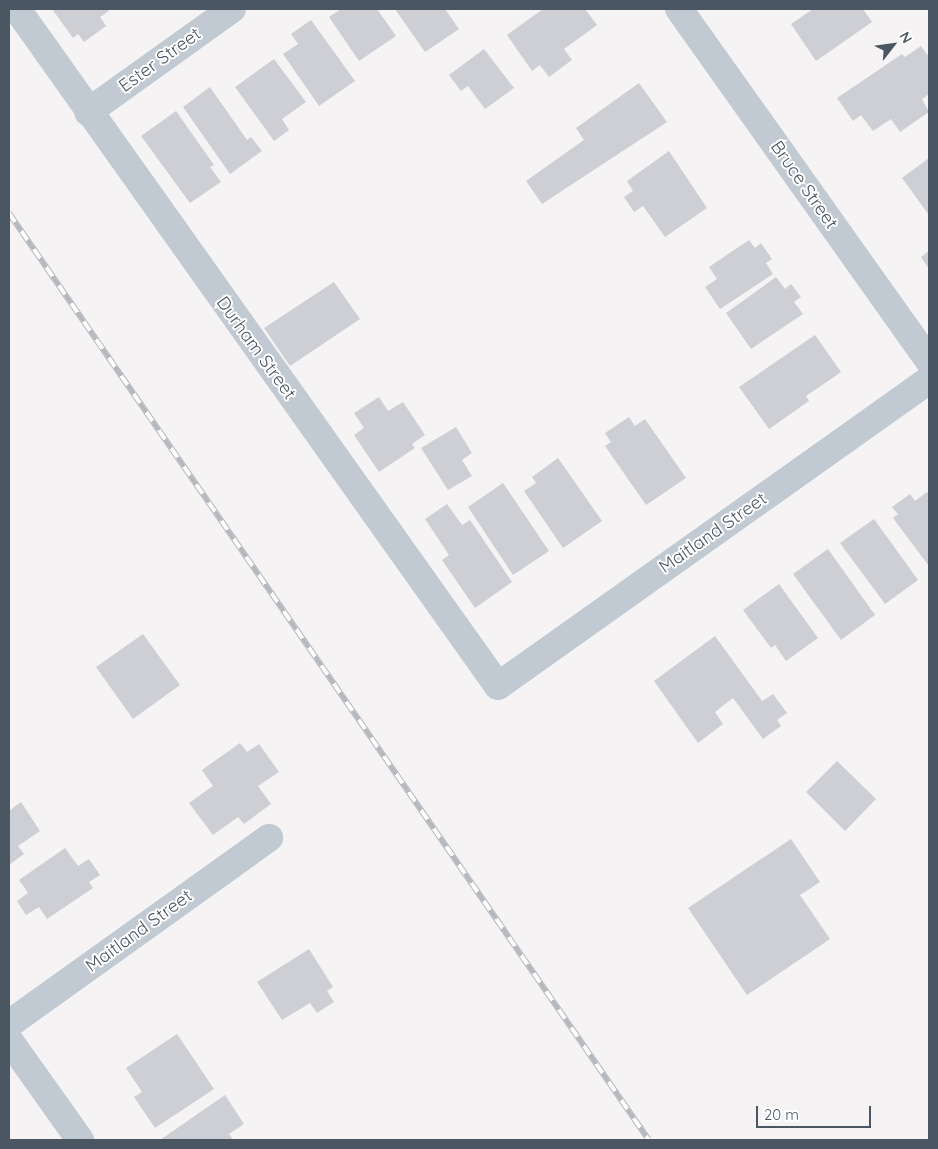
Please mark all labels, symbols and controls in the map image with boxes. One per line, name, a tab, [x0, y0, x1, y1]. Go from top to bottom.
north arrow	[868, 20, 918, 70]
street label: Ester Street	[115, 23, 205, 97]
text: N	[896, 29, 916, 46]
street label: Bruce Street	[766, 137, 842, 233]
street label: Durham Street	[211, 292, 301, 404]
street label: Maitland Street	[655, 488, 771, 578]
street label: Maitland Street	[82, 885, 196, 977]
scale bar	[758, 1096, 873, 1128]
text: 20 m	[764, 1105, 799, 1124]

